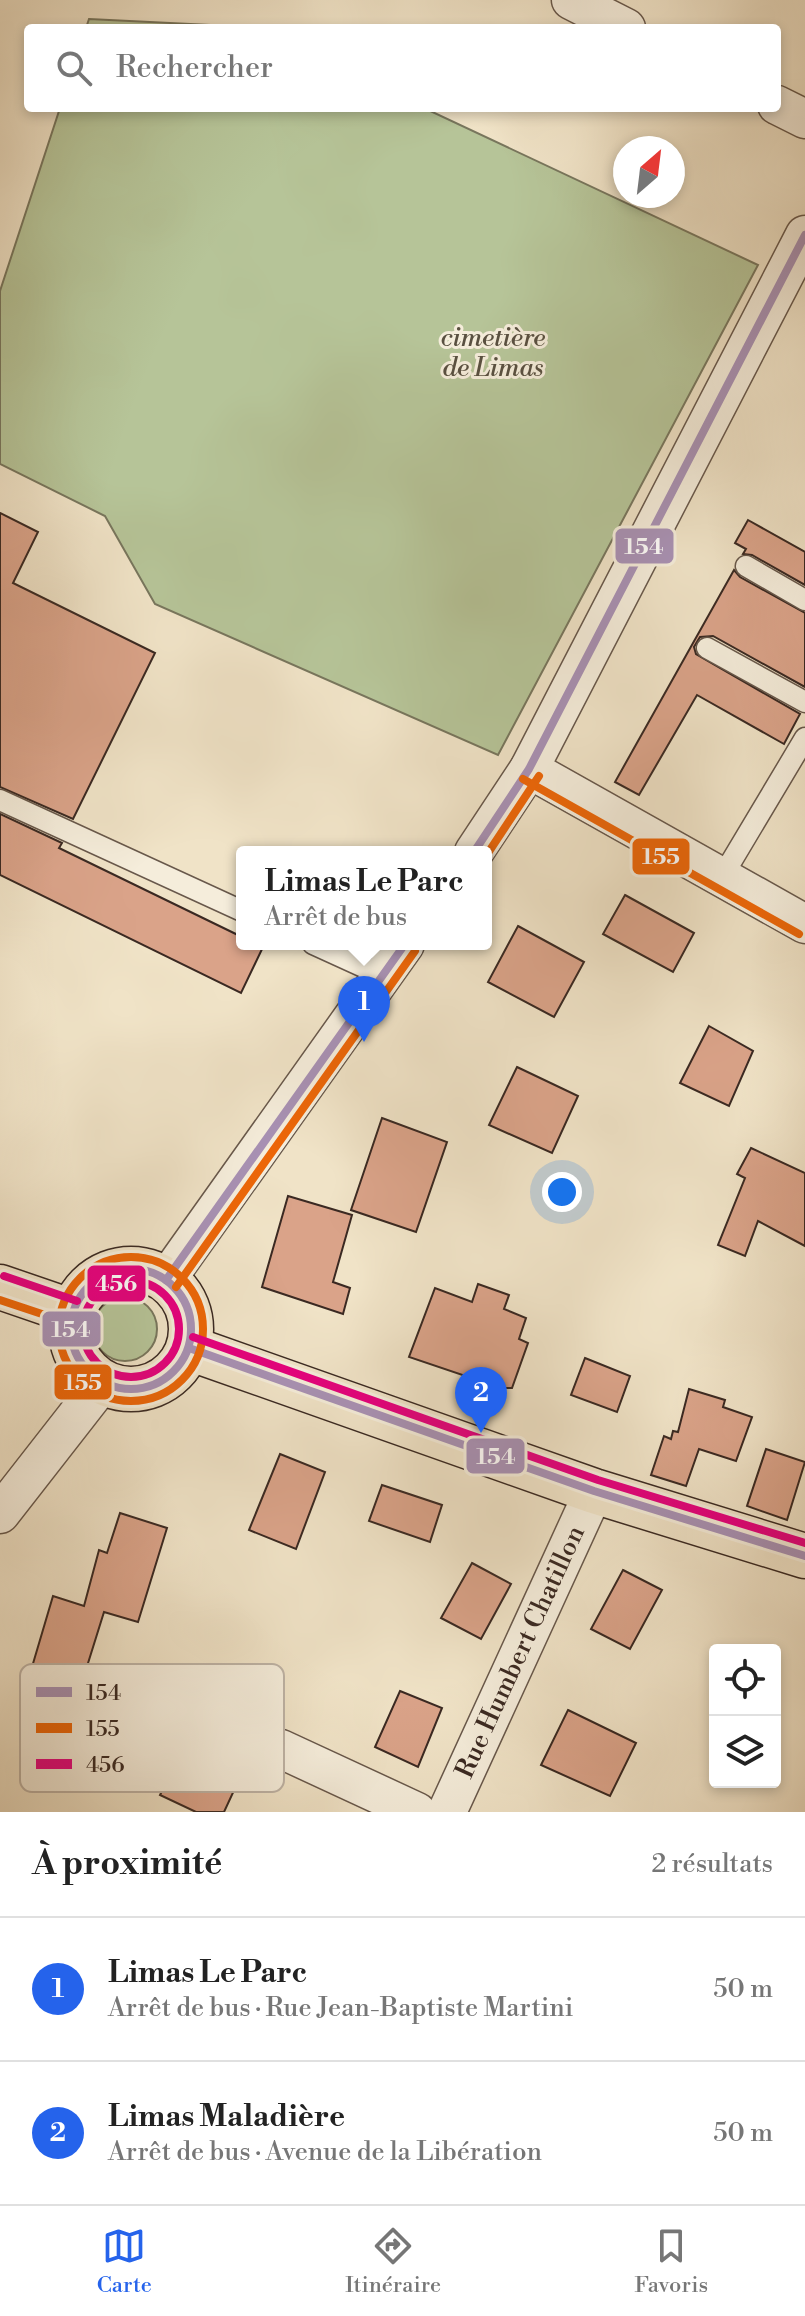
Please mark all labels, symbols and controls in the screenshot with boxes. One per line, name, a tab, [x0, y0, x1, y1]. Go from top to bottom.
search box	[24, 24, 781, 112]
icon: search	[52, 46, 96, 90]
text: Rechercher	[116, 49, 273, 87]
north arrow	[613, 136, 685, 208]
park label: cimetière de Limas	[441, 322, 545, 384]
line badge: 154	[614, 527, 675, 565]
text: 154	[624, 534, 664, 561]
line badge: 155	[631, 837, 691, 876]
text: 155	[642, 844, 680, 871]
popup	[236, 846, 492, 950]
text: Limas Le Parc	[265, 863, 464, 901]
text: Arrêt de bus	[265, 901, 407, 933]
pin: 1	[338, 976, 390, 1042]
your location	[542, 1172, 582, 1212]
line badge: 456	[86, 1264, 147, 1303]
text: 456	[95, 1271, 137, 1298]
line badge: 154	[41, 1310, 102, 1348]
text: 154	[51, 1317, 91, 1344]
line badge: 155	[53, 1363, 113, 1401]
pin: 2	[455, 1367, 507, 1433]
text: 155	[64, 1370, 102, 1397]
line badge: 154	[465, 1437, 526, 1475]
text: 154	[476, 1444, 516, 1471]
street label: Rue Humbert Chatillon	[449, 1521, 592, 1783]
map controls	[709, 1644, 781, 1788]
button: locate	[709, 1644, 781, 1716]
legend	[20, 1664, 284, 1792]
text: 154	[86, 1680, 121, 1707]
text: 155	[86, 1716, 120, 1743]
button: layers	[709, 1716, 781, 1788]
text: 456	[86, 1752, 125, 1779]
text: À proximité	[32, 1843, 222, 1885]
text: 2 résultats	[651, 1848, 773, 1880]
text: Limas Le Parc	[108, 1954, 307, 1992]
text: 1	[52, 1973, 64, 2005]
text: 50 m	[713, 1973, 773, 2005]
text: Arrêt de bus · Rue Jean-Baptiste Martini	[108, 1992, 573, 2024]
text: Limas Maladière	[108, 2098, 345, 2136]
text: 2	[50, 2117, 66, 2149]
text: 50 m	[713, 2117, 773, 2149]
text: Arrêt de bus · Avenue de la Libération	[108, 2136, 542, 2168]
tab: Carte	[97, 2224, 152, 2299]
tab: Itinéraire	[345, 2224, 441, 2299]
tab: Favoris	[635, 2224, 708, 2299]

